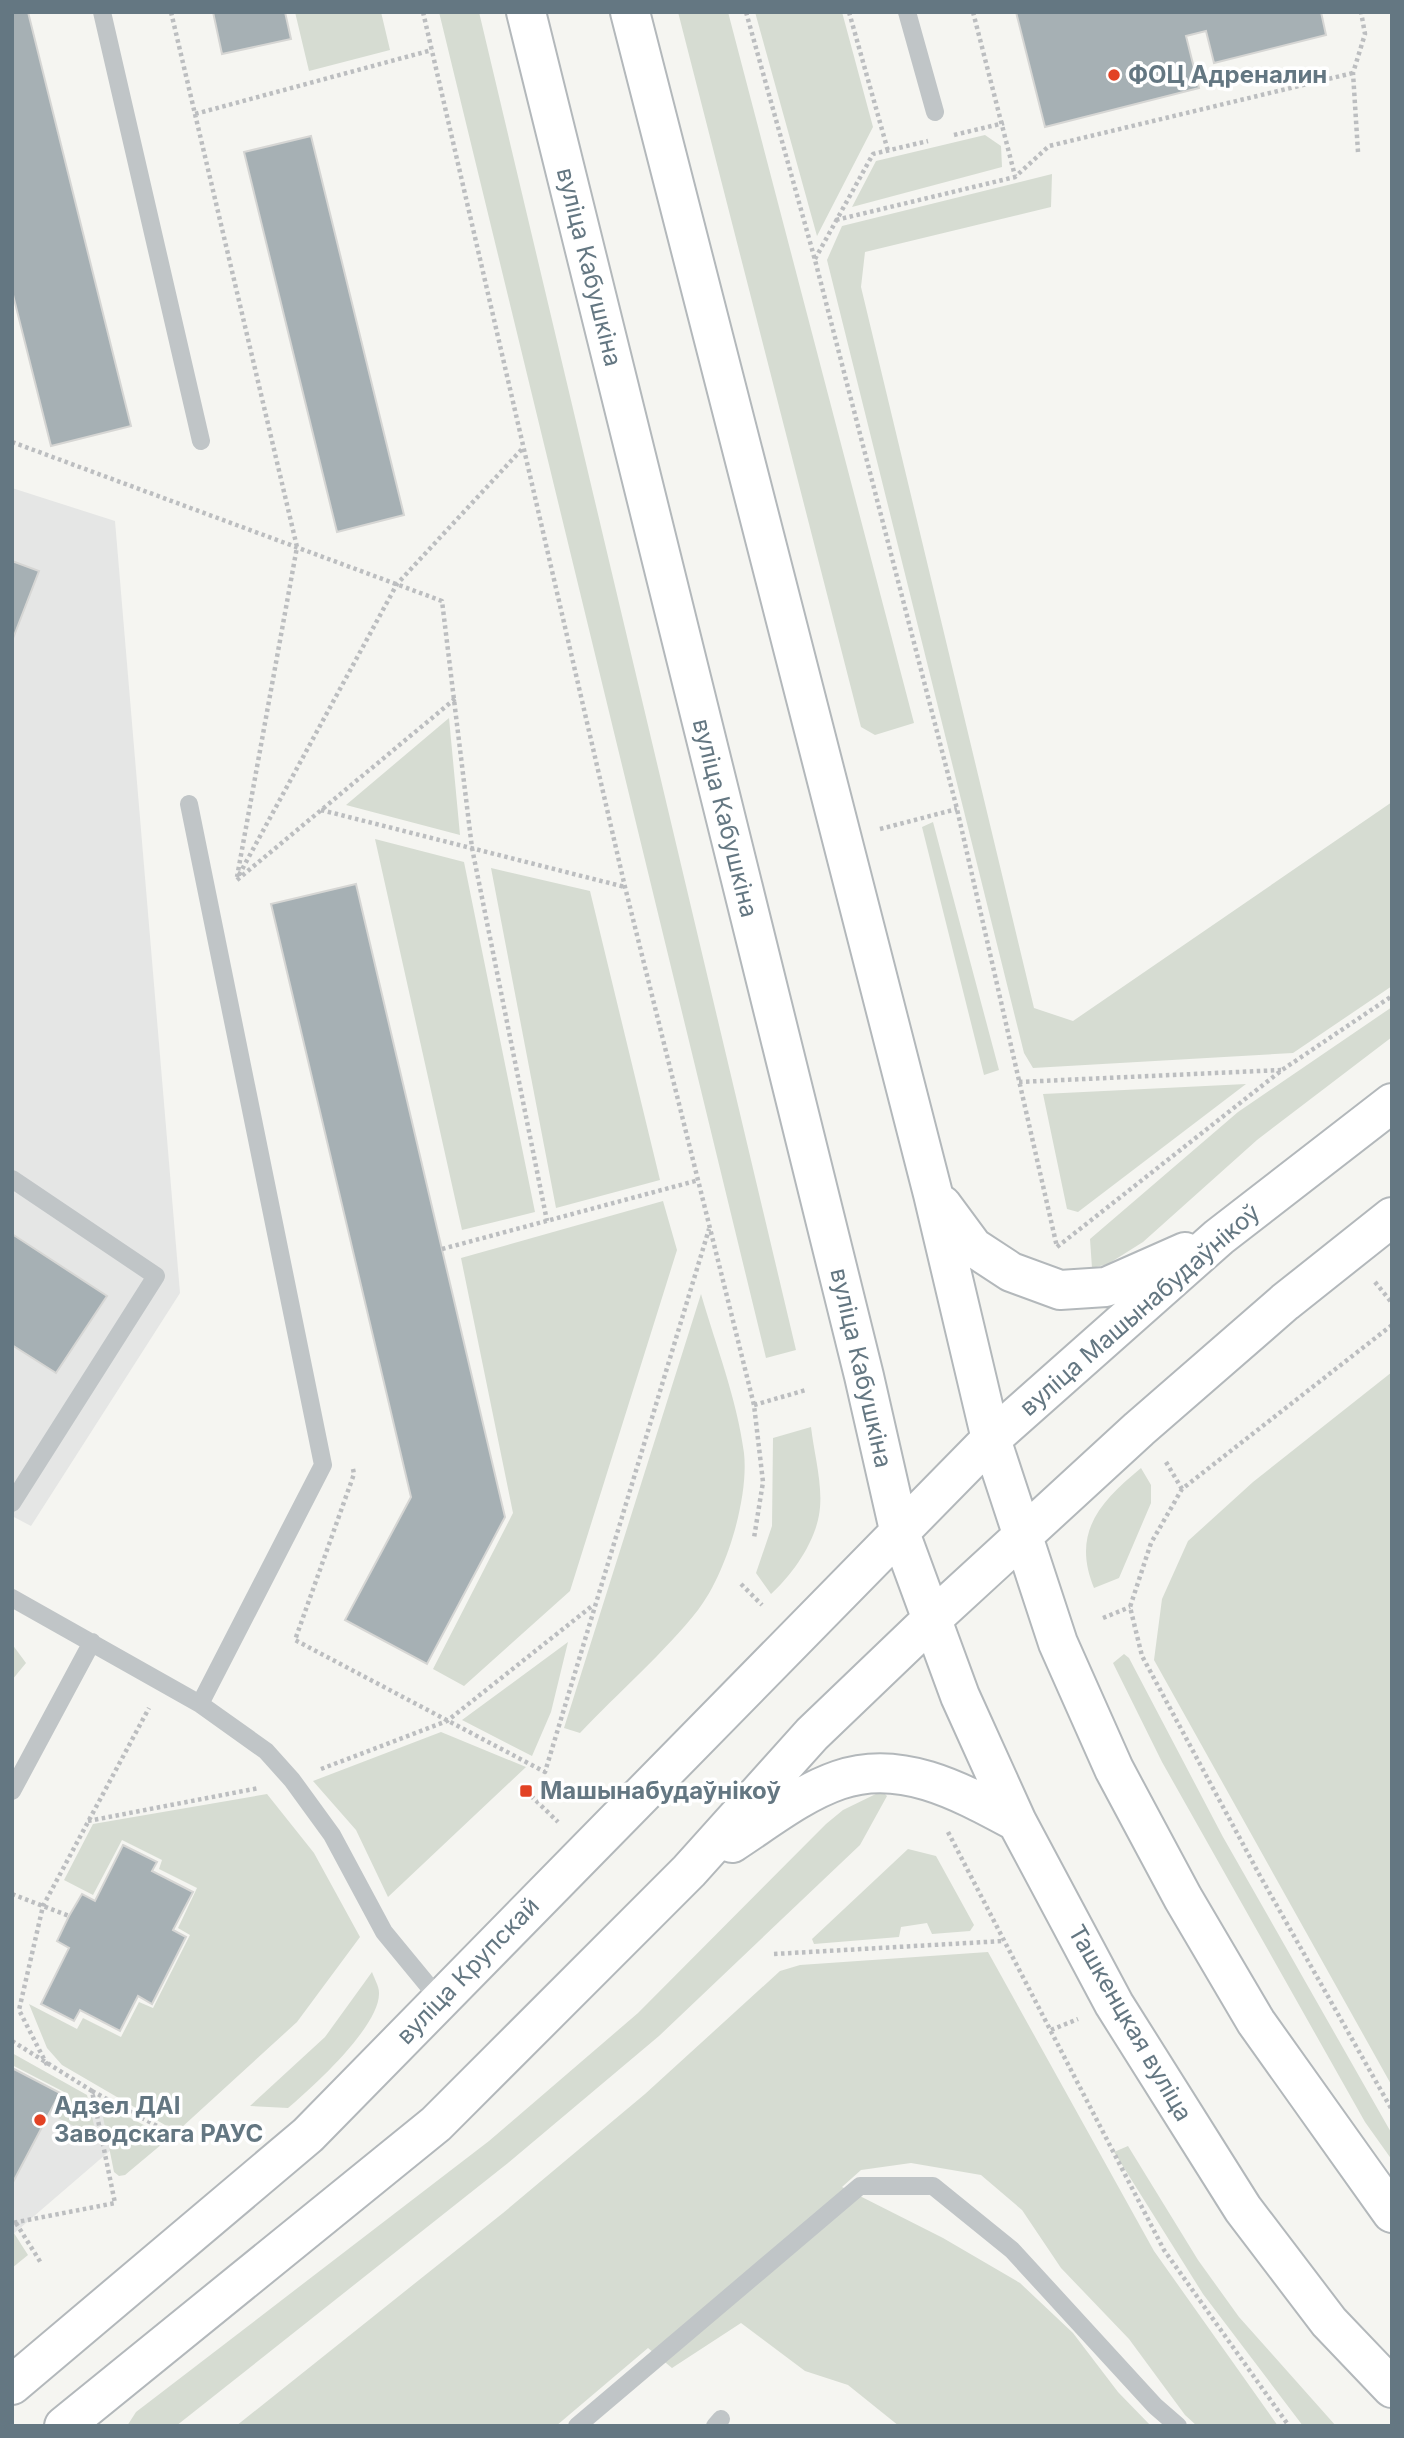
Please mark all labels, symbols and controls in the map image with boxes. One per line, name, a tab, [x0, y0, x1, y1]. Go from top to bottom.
place label: ФОЦ Адреналин	[1128, 60, 1327, 89]
marker: ФОЦ Адреналин	[1106, 67, 1122, 83]
street label: вуліца Кабушкіна	[551, 165, 628, 369]
street label: вуліца Кабушкіна	[687, 716, 764, 920]
street label: вуліца Машынабудаўнікоў	[1014, 1197, 1266, 1422]
street label: вуліца Кабушкіна	[824, 1265, 899, 1470]
place label: Машынабудаўнікоў	[540, 1776, 781, 1805]
marker: Машынабудаўнікоў	[518, 1783, 534, 1799]
street label: вуліца Крупскай	[390, 1891, 545, 2050]
street label: Ташкенцкая вуліца	[1062, 1919, 1198, 2126]
place label: Адзел ДАІ Заводскага РАУС	[54, 2091, 263, 2148]
marker: Адзел ДАІ Заводскага РАУС	[32, 2112, 48, 2128]

